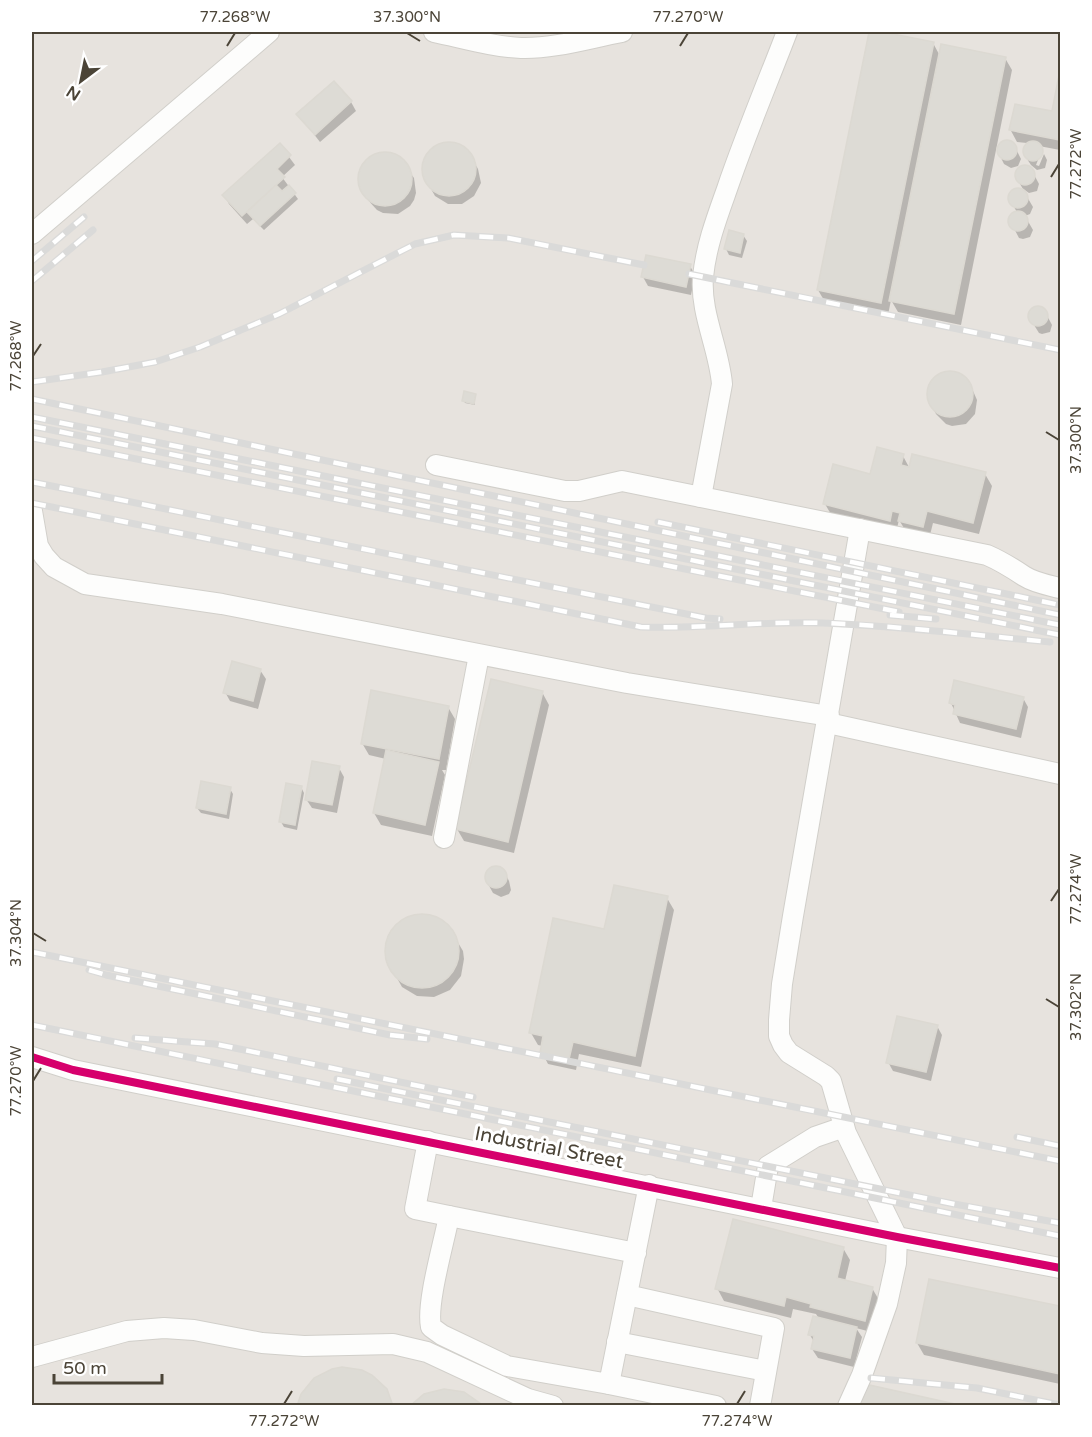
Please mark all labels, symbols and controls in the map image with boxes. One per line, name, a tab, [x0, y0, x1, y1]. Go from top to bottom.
text: 77.268°W	[199, 8, 271, 26]
text: 37.300°N	[373, 8, 441, 26]
text: 77.270°W	[652, 8, 724, 26]
north arrow	[51, 51, 111, 111]
text: N	[63, 81, 84, 105]
text: 77.272°W	[1067, 128, 1085, 200]
text: 77.268°W	[7, 320, 25, 392]
text: 37.300°N	[1067, 406, 1085, 474]
text: 77.274°W	[1067, 853, 1085, 925]
text: 37.304°N	[7, 899, 25, 967]
text: 37.302°N	[1067, 973, 1085, 1041]
text: 77.270°W	[7, 1045, 25, 1117]
street label: Industrial Street	[473, 1122, 626, 1174]
scale bar	[54, 1347, 162, 1385]
text: 50 m	[63, 1357, 107, 1379]
text: 77.272°W	[248, 1412, 320, 1430]
text: 77.274°W	[701, 1412, 773, 1430]

